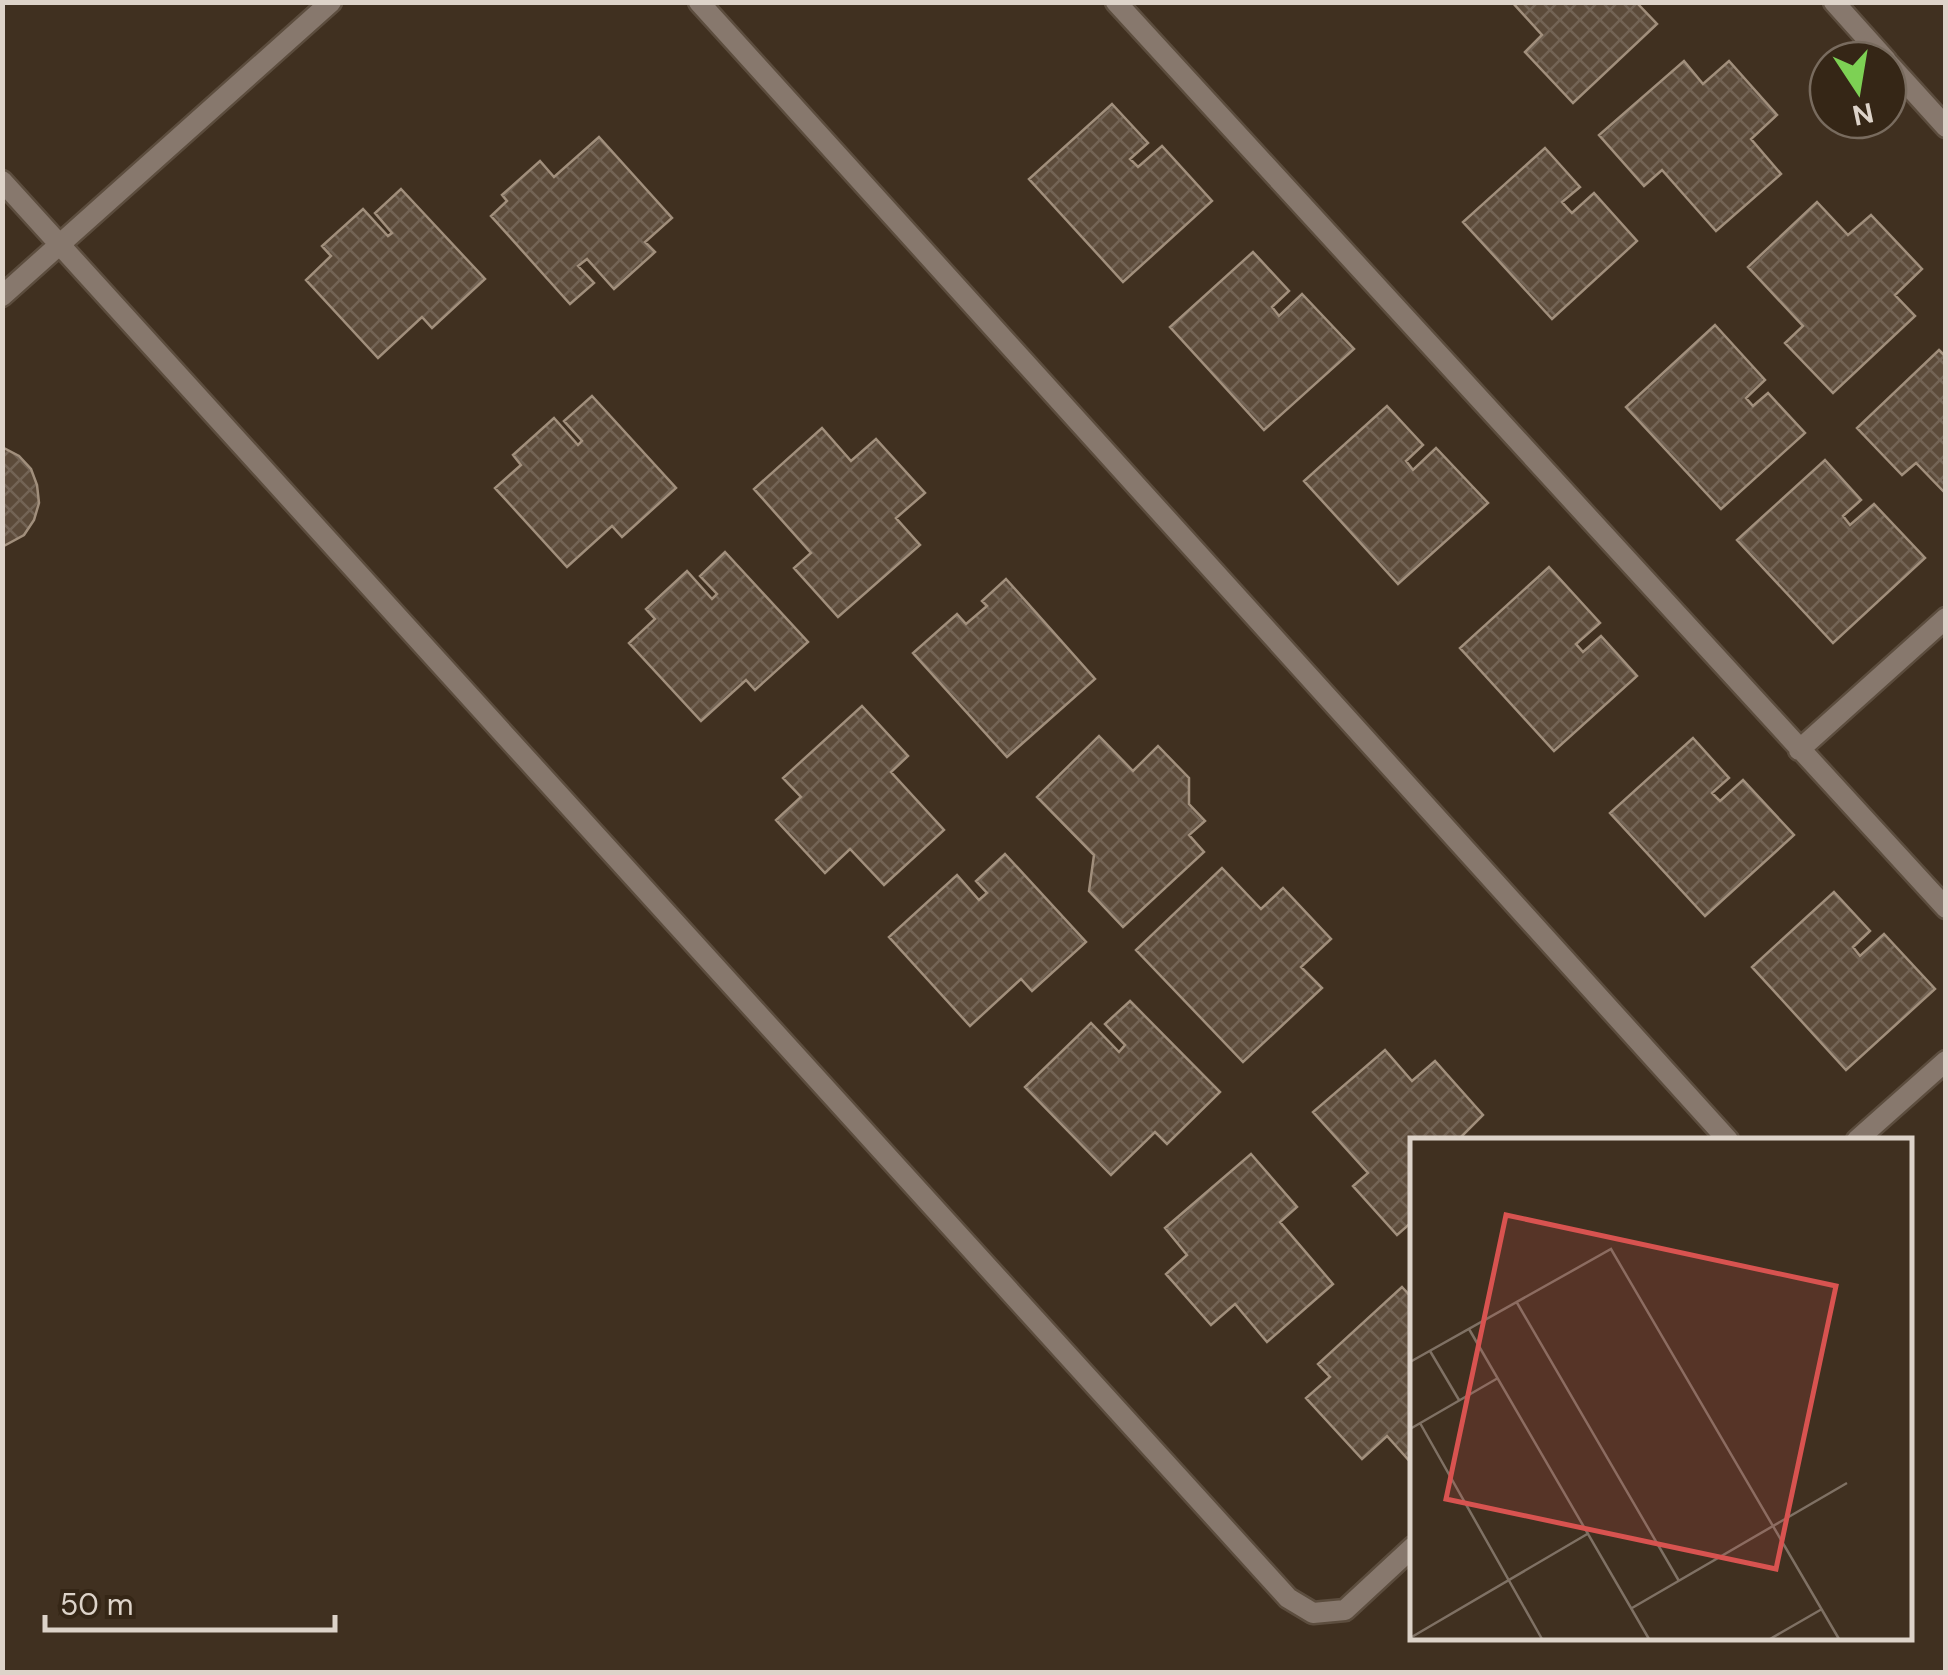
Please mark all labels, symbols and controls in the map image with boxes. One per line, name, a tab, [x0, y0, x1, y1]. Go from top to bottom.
north arrow	[1808, 40, 1908, 140]
text: N	[1849, 94, 1877, 134]
inset map	[1410, 1138, 1913, 1640]
scale bar	[45, 1570, 335, 1632]
text: 50 m	[60, 1585, 134, 1624]

